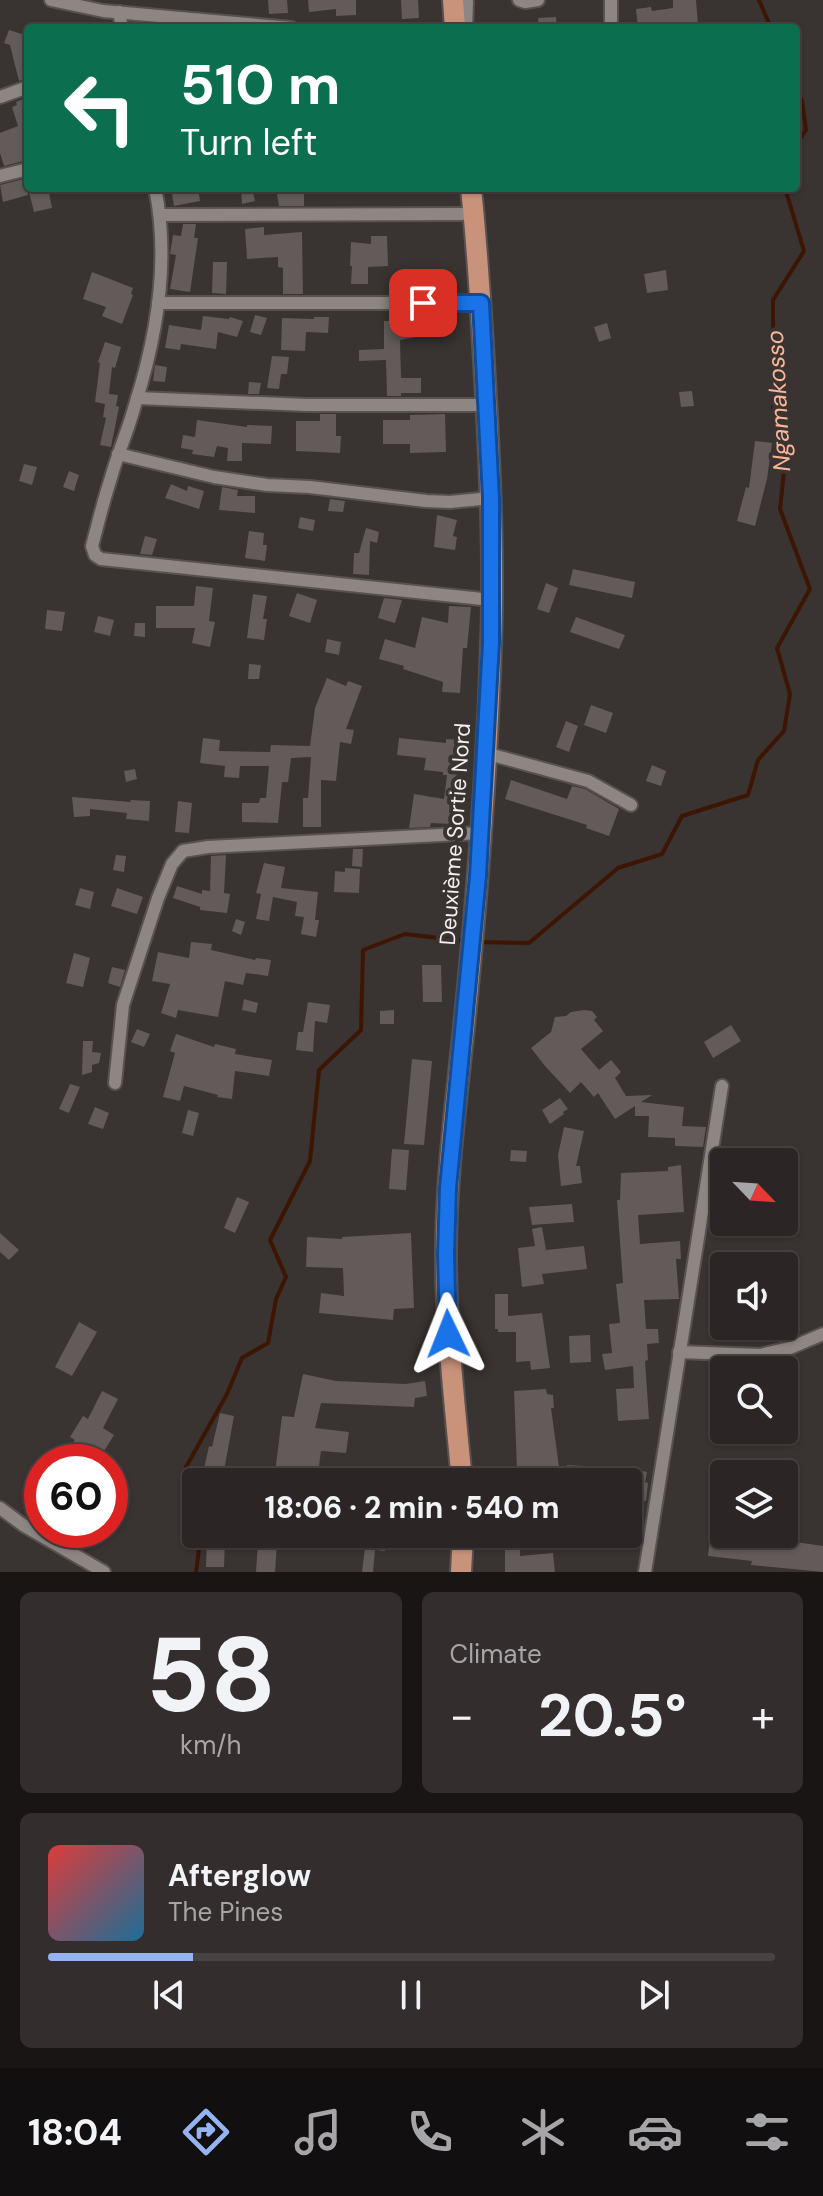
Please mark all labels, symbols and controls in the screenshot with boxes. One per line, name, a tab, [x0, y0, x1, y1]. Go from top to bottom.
text: 510 m	[180, 48, 341, 121]
icon: left	[48, 56, 152, 160]
text: Turn left	[180, 119, 317, 166]
pin	[389, 269, 457, 337]
icon: arrive	[401, 281, 445, 325]
water label: Ngamakosso	[759, 329, 797, 473]
street label: Deuxième Sortie Nord	[433, 722, 477, 946]
north arrow	[710, 1148, 798, 1236]
map controls	[710, 1148, 798, 1548]
button: sound	[710, 1252, 798, 1340]
position arrow	[406, 1292, 490, 1376]
button: search	[710, 1356, 798, 1444]
speed limit sign: 60	[24, 1444, 128, 1548]
button: layers	[710, 1460, 798, 1548]
text: 18:06 · 2 min · 540 m	[265, 1488, 559, 1527]
text: 58	[145, 1608, 276, 1743]
text: Climate	[450, 1637, 542, 1671]
text: 20.5°	[538, 1676, 686, 1755]
text: −	[450, 1687, 474, 1745]
text: +	[751, 1687, 775, 1745]
text: km/h	[180, 1728, 241, 1762]
text: Afterglow	[168, 1856, 311, 1895]
text: The Pines	[168, 1895, 283, 1929]
icon: previous	[147, 1973, 191, 2017]
icon: pause	[389, 1973, 433, 2017]
icon: next	[632, 1973, 676, 2017]
icon: directions	[178, 2104, 234, 2160]
icon: music	[290, 2104, 346, 2160]
icon: phone	[402, 2104, 458, 2160]
icon: climate	[515, 2104, 571, 2160]
icon: car	[627, 2104, 683, 2160]
icon: filters	[739, 2104, 795, 2160]
text: 18:04	[28, 2109, 122, 2156]

